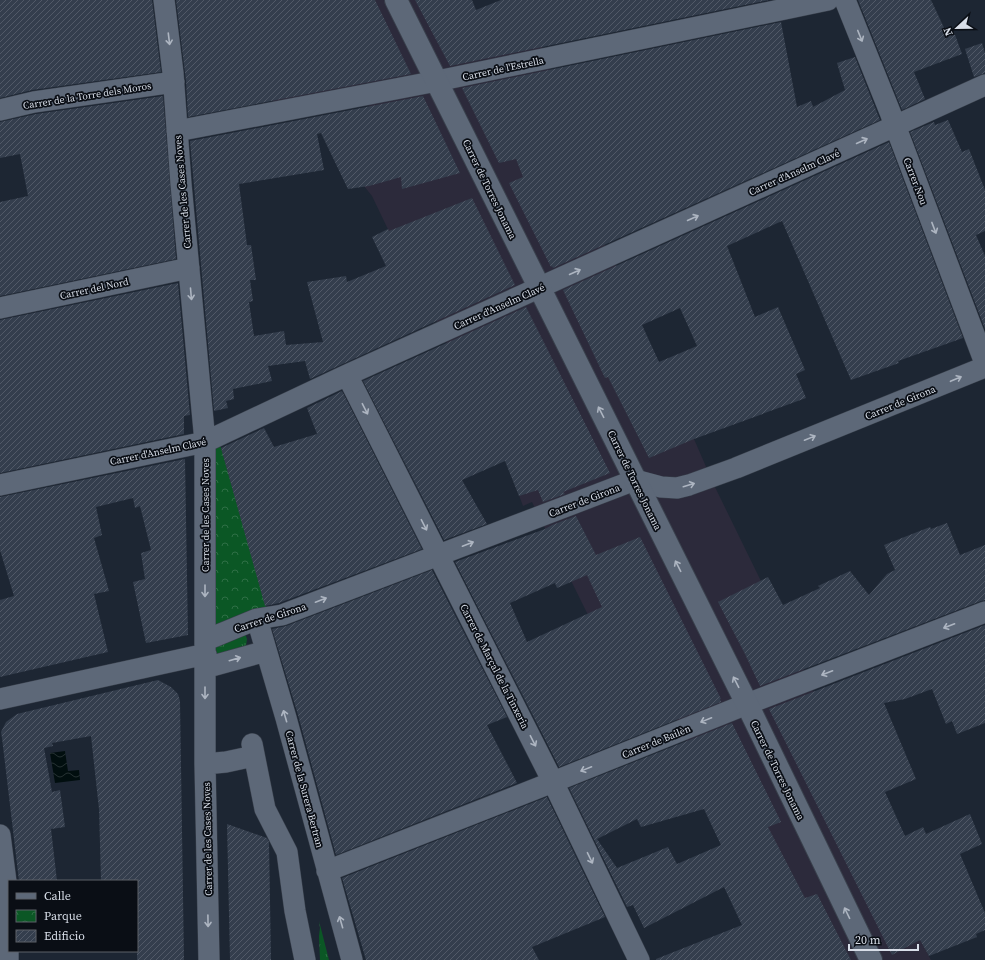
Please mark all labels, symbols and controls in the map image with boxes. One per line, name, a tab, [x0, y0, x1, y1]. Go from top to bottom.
north arrow	[937, 8, 977, 48]
text: N	[940, 25, 957, 38]
one-way arrow	[856, 30, 864, 42]
one-way arrow	[165, 32, 173, 45]
street label: Carrer de l'Estrella	[461, 53, 546, 83]
street label: Carrer de la Torre dels Moros	[22, 79, 152, 112]
street label: Carrer de les Cases Noves	[171, 135, 194, 249]
street label: Carrer de Torres Jonama	[460, 137, 520, 242]
one-way arrow	[856, 137, 868, 144]
street label: Carrer d'Anselm Clavé	[747, 147, 842, 198]
street label: Carrer Nou	[901, 156, 931, 207]
one-way arrow	[687, 214, 699, 221]
one-way arrow	[931, 222, 939, 234]
one-way arrow	[568, 268, 580, 275]
street label: Carrer del Nord	[59, 275, 130, 302]
street label: Carrer d'Anselm Clavé	[452, 281, 547, 332]
one-way arrow	[187, 287, 195, 300]
one-way arrow	[950, 375, 962, 383]
street label: Carrer de Girona	[863, 382, 938, 423]
one-way arrow	[362, 403, 369, 415]
one-way arrow	[597, 406, 604, 418]
street label: Carrer de Torres Jonama	[605, 428, 665, 533]
one-way arrow	[803, 434, 815, 442]
street label: Carrer d'Anselm Clavé	[109, 435, 207, 468]
street label: Carrer de les Cases Noves	[199, 458, 212, 572]
street label: Carrer de Girona	[547, 481, 622, 520]
one-way arrow	[682, 481, 695, 488]
one-way arrow	[420, 519, 428, 531]
one-way arrow	[462, 540, 474, 548]
one-way arrow	[674, 560, 681, 572]
one-way arrow	[201, 584, 209, 597]
one-way arrow	[314, 596, 326, 604]
street label: Carrer de Girona	[232, 599, 309, 635]
street label: Carrer de Marçal de la Tinxeria	[457, 602, 532, 732]
one-way arrow	[943, 622, 955, 630]
one-way arrow	[229, 655, 242, 662]
one-way arrow	[822, 669, 834, 677]
one-way arrow	[732, 677, 739, 689]
one-way arrow	[201, 686, 209, 699]
one-way arrow	[281, 710, 288, 723]
one-way arrow	[701, 717, 713, 725]
street label: Carrer de Torres Jonama	[748, 718, 808, 823]
street label: Carrer de Bailèn	[620, 722, 692, 761]
street label: Carrer de la Surera Bertran	[283, 729, 326, 849]
one-way arrow	[529, 735, 537, 747]
one-way arrow	[580, 766, 592, 773]
street label: Carrer de les Cases Noves	[200, 782, 215, 896]
one-way arrow	[587, 852, 594, 864]
legend	[8, 880, 138, 952]
text: Calle	[44, 888, 71, 904]
one-way arrow	[843, 907, 850, 919]
text: Parque	[44, 908, 82, 924]
one-way arrow	[204, 914, 212, 927]
one-way arrow	[337, 916, 344, 929]
scale bar	[849, 926, 918, 952]
text: Edificio	[44, 928, 85, 944]
text: 20 m	[855, 932, 881, 948]

